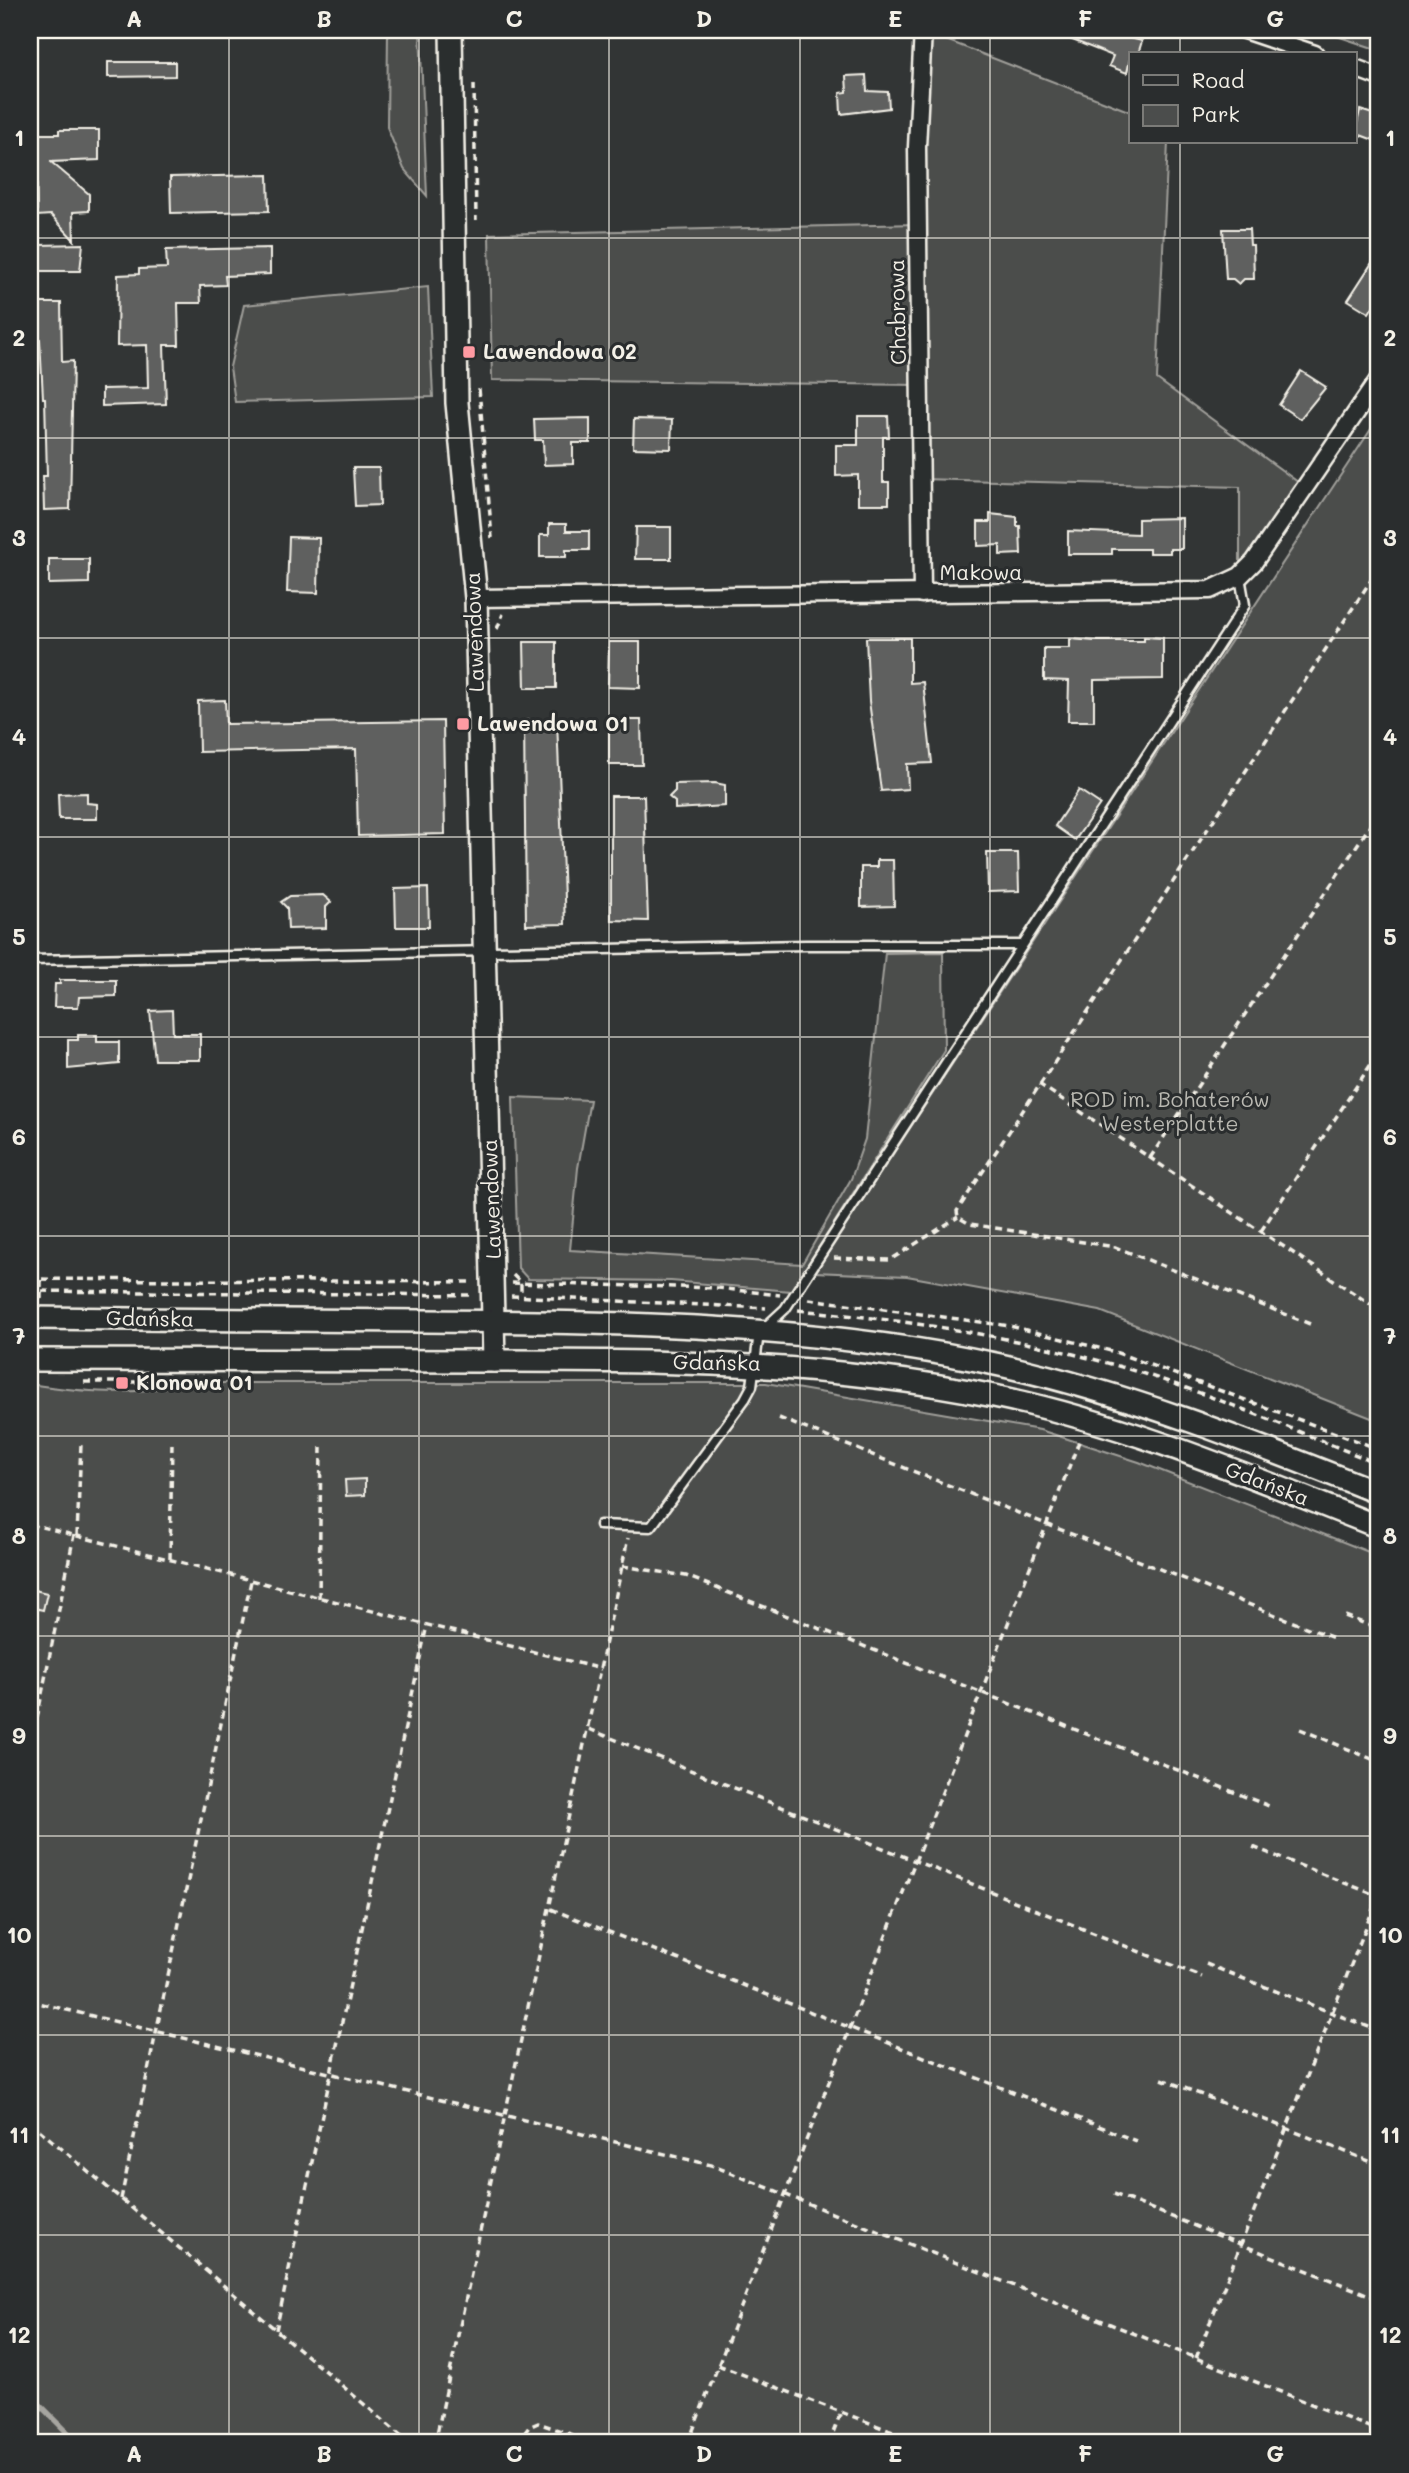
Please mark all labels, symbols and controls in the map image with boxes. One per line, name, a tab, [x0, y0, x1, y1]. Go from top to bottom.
text: A	[126, 3, 142, 33]
text: B	[316, 3, 332, 33]
text: C	[505, 3, 523, 33]
text: D	[696, 3, 712, 33]
text: E	[888, 3, 902, 33]
text: F	[1078, 3, 1092, 33]
text: G	[1266, 3, 1284, 33]
legend	[1129, 52, 1356, 144]
text: Road	[1192, 66, 1244, 93]
text: Park	[1192, 100, 1240, 127]
text: 1	[14, 122, 24, 152]
text: 1	[1385, 122, 1395, 152]
street label: Chabrowa	[882, 259, 911, 365]
text: 2	[13, 322, 25, 352]
text: 2	[1384, 322, 1396, 352]
place label: Lawendowa 02	[483, 337, 637, 364]
marker: Lawendowa 02	[461, 344, 477, 360]
text: 3	[12, 522, 26, 552]
text: 3	[1383, 522, 1397, 552]
street label: Makowa	[940, 558, 1022, 585]
street label: Lawendowa	[458, 572, 489, 693]
place label: Lawendowa 01	[477, 709, 628, 736]
marker: Lawendowa 01	[455, 716, 471, 732]
text: 4	[12, 721, 26, 751]
text: 4	[1383, 721, 1397, 751]
text: 5	[12, 921, 26, 951]
text: 5	[1383, 921, 1397, 951]
park label: ROD im. Bohaterów Westerplatte	[1070, 1085, 1270, 1136]
text: 6	[12, 1121, 26, 1151]
text: 6	[1383, 1121, 1397, 1151]
street label: Lawendowa	[475, 1139, 506, 1260]
street label: Gdańska	[106, 1303, 194, 1332]
text: 7	[13, 1320, 26, 1350]
text: 7	[1384, 1320, 1397, 1350]
street label: Gdańska	[673, 1347, 761, 1376]
place label: Klonowa 01	[136, 1368, 252, 1395]
marker: Klonowa 01	[114, 1375, 130, 1391]
street label: Gdańska	[1222, 1454, 1313, 1511]
text: 8	[12, 1520, 26, 1550]
text: 8	[1383, 1520, 1397, 1550]
text: 9	[12, 1720, 26, 1750]
text: 9	[1383, 1720, 1397, 1750]
text: 10	[7, 1919, 32, 1949]
text: 10	[1378, 1919, 1403, 1949]
text: 11	[9, 2119, 29, 2149]
text: 11	[1380, 2119, 1400, 2149]
text: 12	[7, 2319, 31, 2349]
text: 12	[1378, 2319, 1402, 2349]
text: A	[126, 2438, 142, 2468]
text: B	[316, 2438, 332, 2468]
text: C	[505, 2438, 523, 2468]
text: D	[696, 2438, 712, 2468]
text: E	[888, 2438, 902, 2468]
text: F	[1078, 2438, 1092, 2468]
text: G	[1266, 2438, 1284, 2468]

